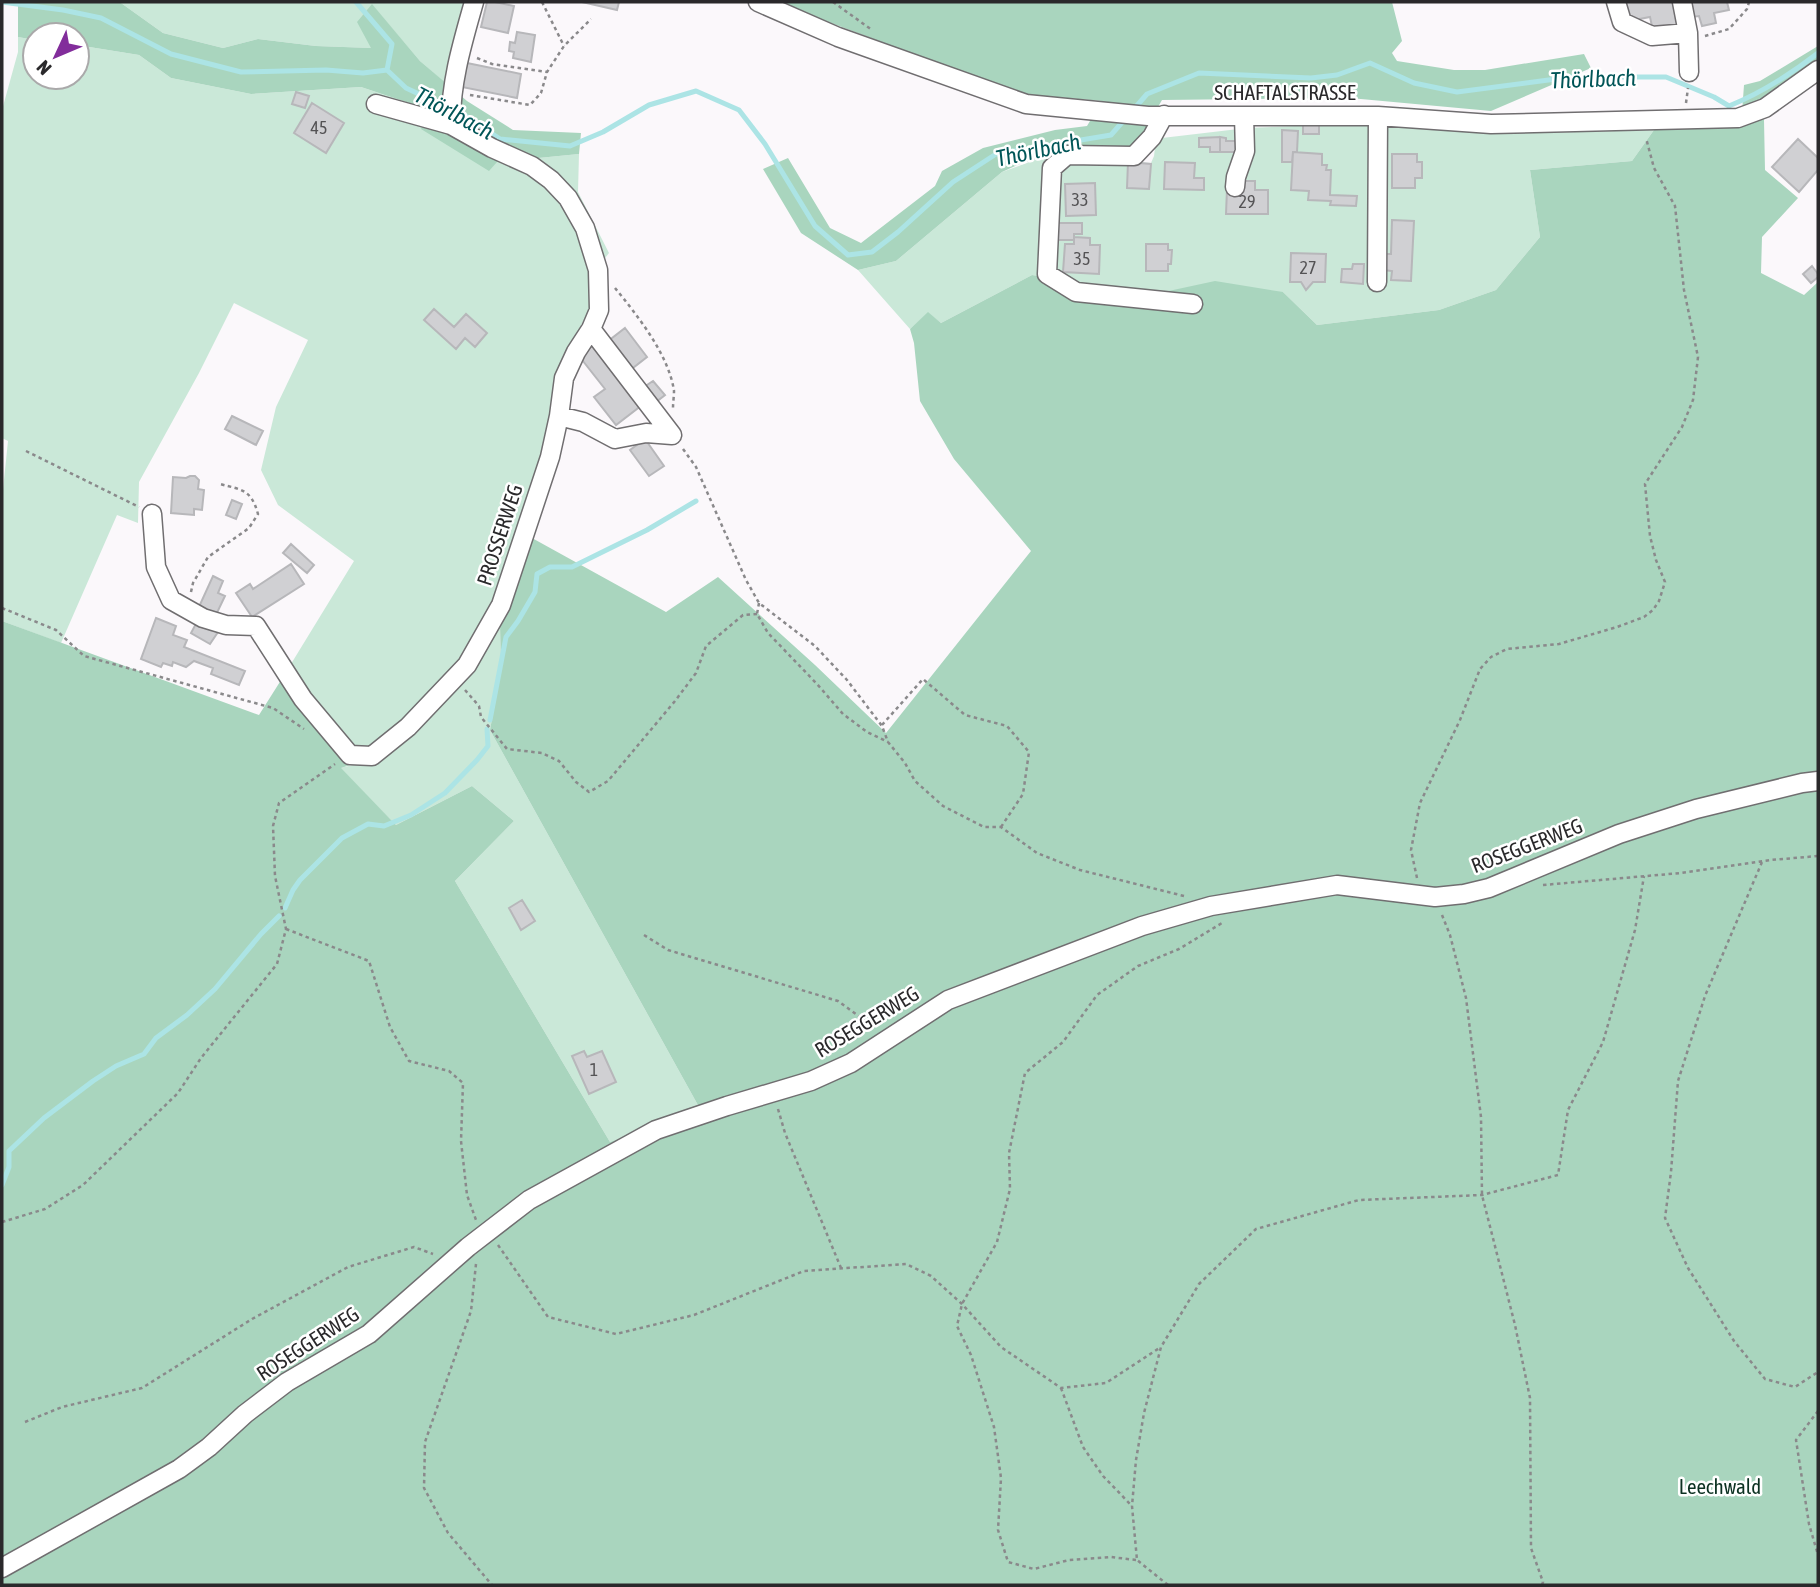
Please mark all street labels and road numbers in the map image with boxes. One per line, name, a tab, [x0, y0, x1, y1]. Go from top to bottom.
street label: SCHAFTALSTRASSE	[1214, 80, 1356, 104]
street label: PROSSERWEG	[471, 481, 527, 588]
street label: ROSEGGERWEG	[1468, 813, 1586, 877]
street label: ROSEGGERWEG	[810, 981, 923, 1062]
street label: ROSEGGERWEG	[252, 1301, 363, 1385]

